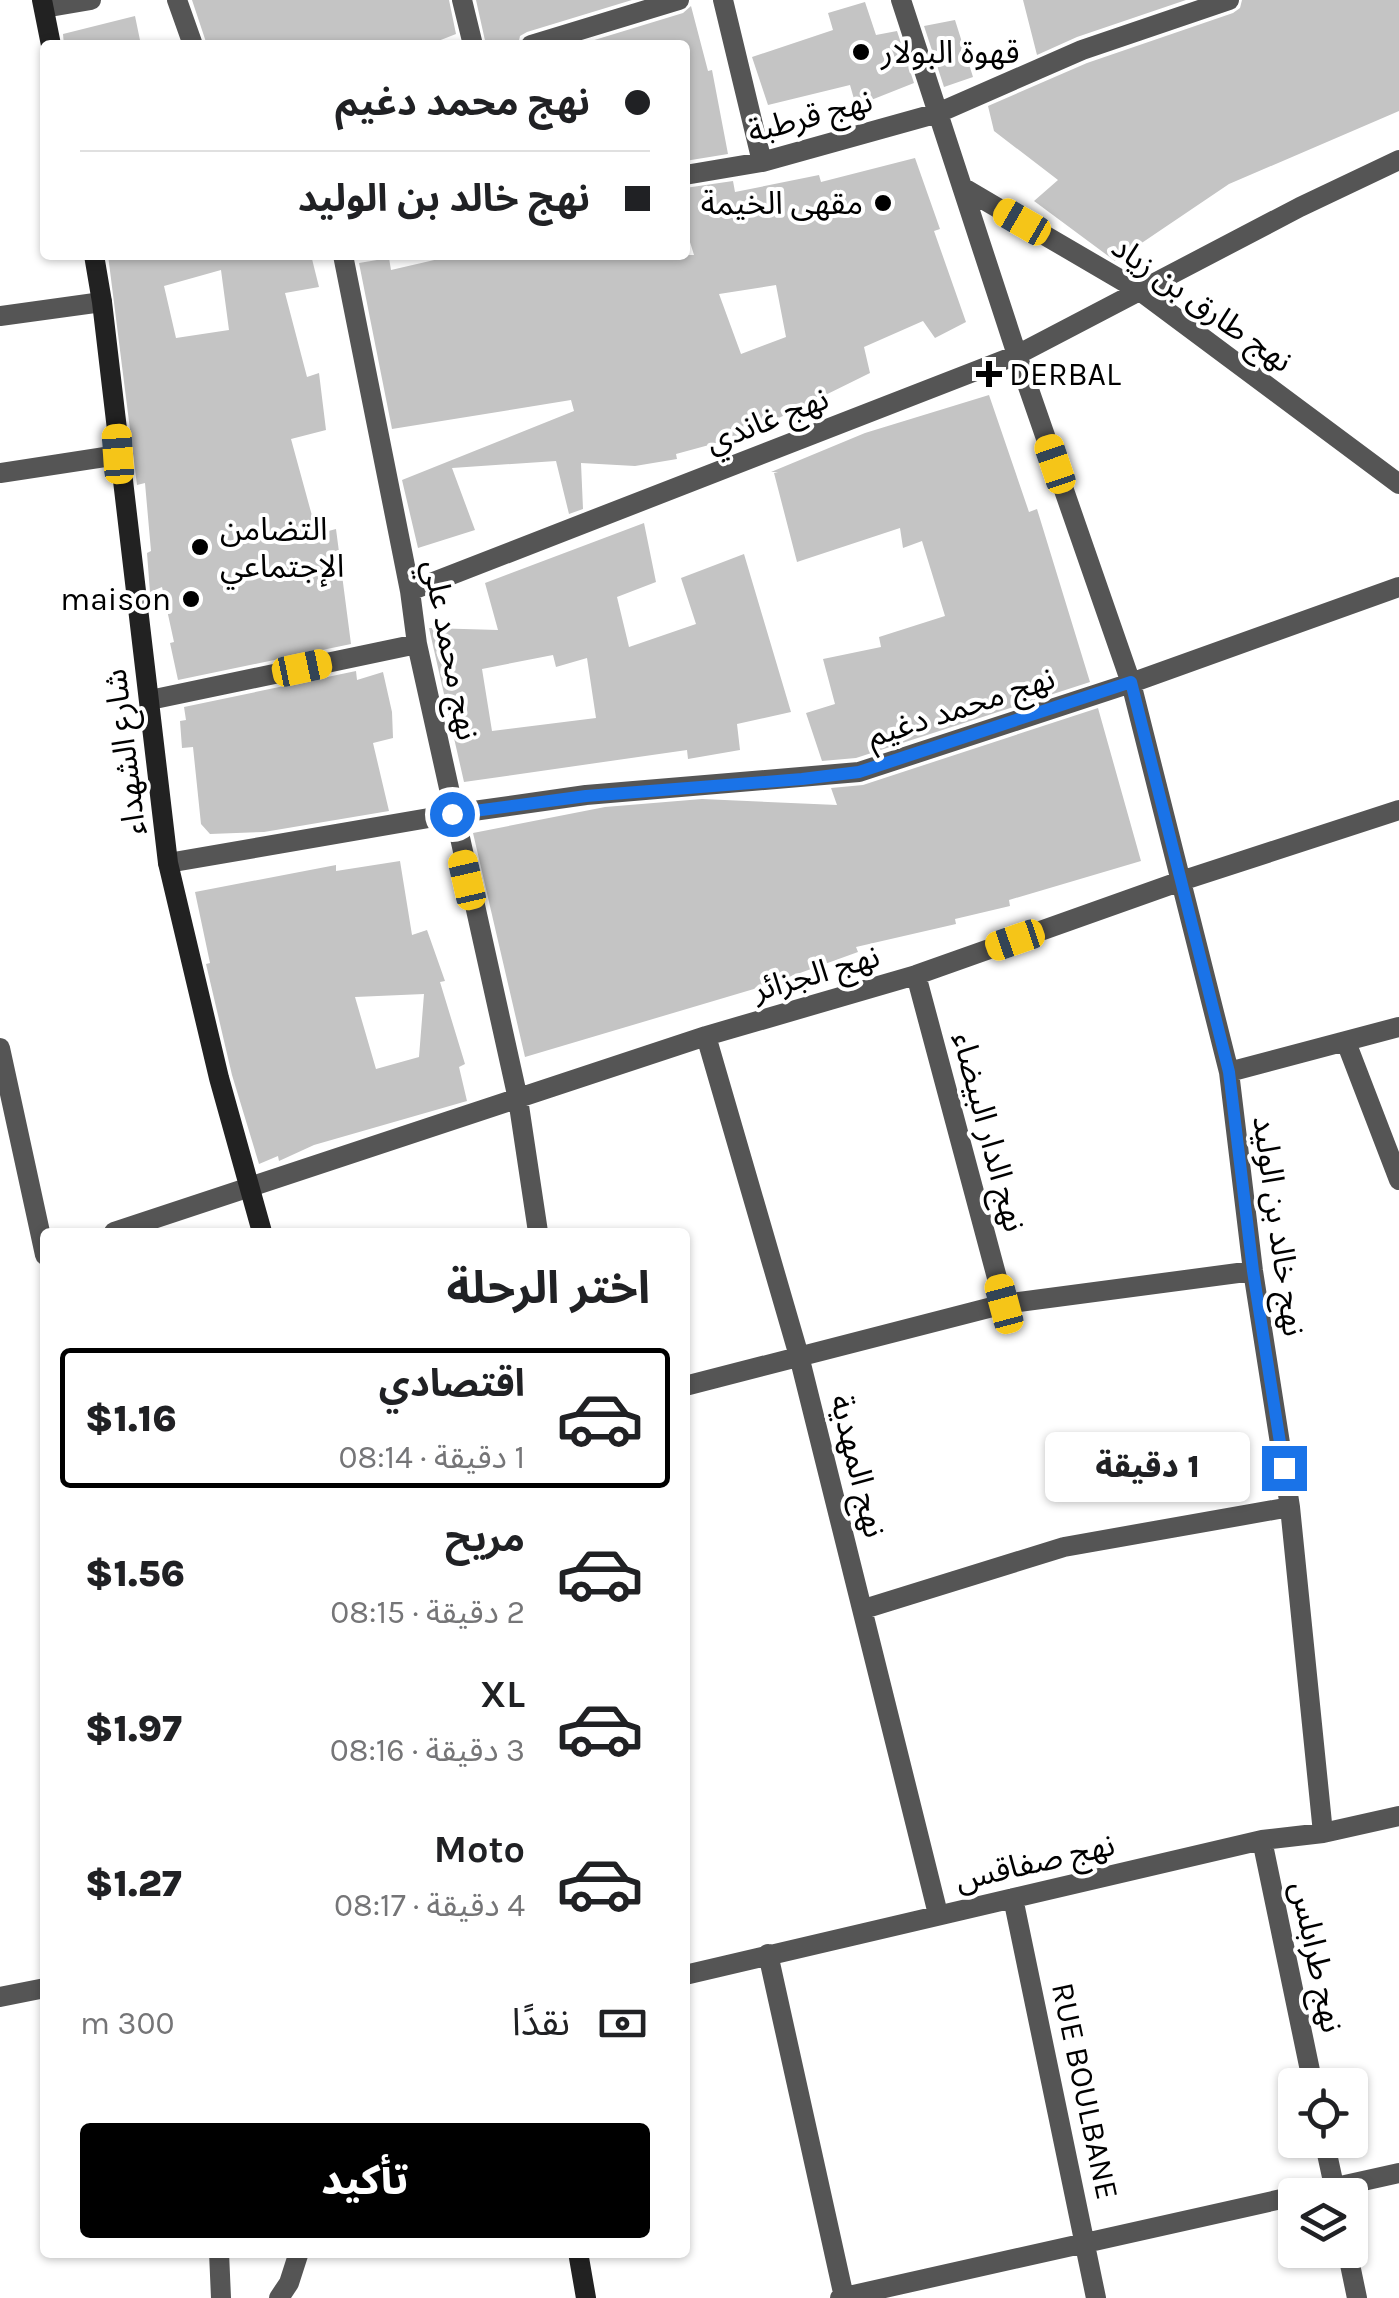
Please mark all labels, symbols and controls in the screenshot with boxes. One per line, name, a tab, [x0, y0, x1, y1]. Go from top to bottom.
place label: قهوة البولار	[880, 34, 1020, 71]
marker: قهوة البولار	[850, 41, 872, 63]
text: نهج محمد دغيم	[335, 80, 590, 125]
street label: نهج قرطبة	[744, 82, 878, 155]
text: نهج خالد بن الوليد	[298, 176, 590, 221]
place label: مقهى الخيمة	[701, 185, 863, 222]
marker: مقهى الخيمة	[872, 192, 894, 214]
car	[989, 194, 1055, 250]
street label: نهج طارق بن زياد	[1102, 228, 1299, 384]
place label: DERBAL	[1009, 356, 1121, 393]
marker: DERBAL	[978, 363, 1000, 385]
street label: نهج غاندي	[700, 380, 836, 465]
car	[101, 423, 135, 485]
car	[1031, 431, 1079, 497]
place label: التضامن الإجتماعي	[220, 511, 344, 590]
marker: التضامن الإجتماعي	[189, 536, 211, 558]
street label: نهج محمد علي	[410, 557, 487, 744]
place label: maison	[60, 581, 171, 618]
marker: maison	[180, 588, 202, 610]
car	[270, 647, 334, 689]
street label: نهج محمد دغيم	[863, 659, 1061, 759]
street label: شارع الشهداء	[96, 666, 159, 837]
route start	[430, 792, 475, 837]
car	[446, 847, 488, 913]
car	[982, 916, 1048, 964]
street label: نهج الجزائر	[747, 937, 885, 1014]
street label: نهج الدار البيضاء	[940, 1028, 1033, 1237]
street label: نهج خالد بن الوليد	[1240, 1113, 1313, 1339]
text: اختر الرحلة	[446, 1262, 650, 1314]
car	[982, 1271, 1026, 1337]
text: اقتصادي	[379, 1361, 525, 1406]
icon: car	[555, 1373, 645, 1463]
street label: نهج المهدية	[818, 1391, 894, 1543]
text: $1.16	[85, 1396, 177, 1441]
callout: 1 دقيقة	[1044, 1433, 1249, 1503]
text: 1 دقيقة · 08:14	[339, 1439, 525, 1476]
route end	[1262, 1446, 1307, 1491]
text: 1 دقيقة	[1095, 1448, 1200, 1485]
text: مريح	[445, 1516, 525, 1561]
icon: car	[555, 1528, 645, 1618]
text: $1.56	[85, 1551, 185, 1596]
text: 2 دقيقة · 08:15	[330, 1594, 525, 1631]
text: XL	[480, 1672, 525, 1717]
icon: car	[555, 1683, 645, 1773]
text: $1.97	[85, 1706, 182, 1751]
text: 3 دقيقة · 08:16	[330, 1732, 525, 1769]
street label: نهج صفاقس	[952, 1826, 1119, 1903]
text: Moto	[434, 1827, 525, 1872]
icon: car	[555, 1838, 645, 1928]
text: $1.27	[85, 1861, 182, 1906]
street label: نهج طرابلس	[1278, 1878, 1351, 2037]
text: 4 دقيقة · 08:17	[334, 1887, 525, 1924]
street label: RUE BOULBANE	[1044, 1979, 1126, 2203]
icon: cash	[595, 1996, 650, 2051]
text: نقدًا	[512, 2000, 570, 2045]
text: 300 m	[80, 2005, 174, 2042]
map controls	[1278, 2068, 1368, 2268]
button: locate	[1278, 2068, 1368, 2158]
button: تأكيد	[80, 2123, 650, 2238]
button: layers	[1278, 2178, 1368, 2268]

